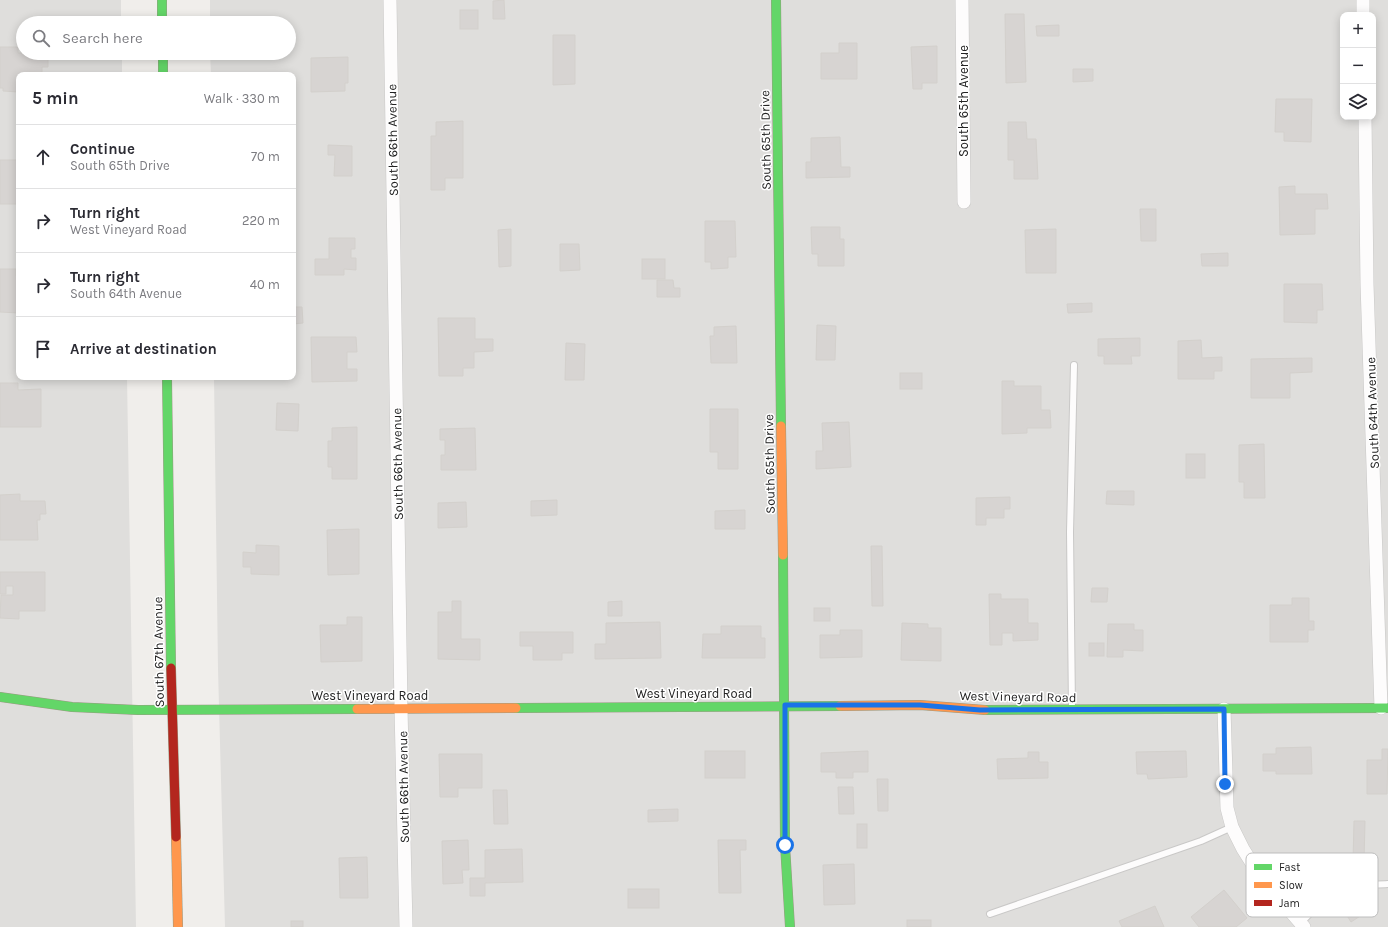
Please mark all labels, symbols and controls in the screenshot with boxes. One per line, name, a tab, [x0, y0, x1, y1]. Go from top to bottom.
map controls	[1340, 12, 1376, 120]
button: +	[1340, 12, 1376, 48]
search box	[16, 16, 296, 60]
icon: search	[30, 27, 52, 49]
text: Search here	[62, 29, 143, 47]
street label: South 65th Avenue	[956, 45, 971, 157]
button: −	[1340, 48, 1376, 84]
street label: South 66th Avenue	[384, 83, 401, 196]
button: layers	[1340, 84, 1376, 120]
text: 5 min	[32, 88, 79, 108]
street label: South 65th Drive	[757, 90, 774, 190]
text: Walk · 330 m	[204, 91, 280, 106]
text: Continue	[70, 140, 135, 158]
icon: ahead	[32, 146, 54, 168]
text: 70 m	[251, 149, 280, 164]
text: South 65th Drive	[70, 158, 170, 173]
text: Turn right	[70, 204, 140, 222]
icon: right	[32, 210, 54, 232]
text: 220 m	[242, 213, 280, 228]
text: West Vineyard Road	[70, 222, 187, 237]
text: Turn right	[70, 268, 140, 286]
icon: right	[32, 274, 54, 296]
text: 40 m	[250, 277, 280, 292]
text: South 64th Avenue	[70, 286, 182, 301]
icon: arrive	[32, 338, 54, 360]
text: Arrive at destination	[70, 340, 217, 358]
street label: South 64th Avenue	[1363, 356, 1382, 469]
street label: South 66th Avenue	[389, 407, 406, 520]
street label: South 65th Drive	[761, 414, 778, 514]
street label: South 67th Avenue	[150, 596, 167, 708]
street label: West Vineyard Road	[635, 686, 753, 701]
street label: West Vineyard Road	[311, 688, 429, 703]
street label: West Vineyard Road	[959, 688, 1077, 705]
street label: South 66th Avenue	[395, 730, 412, 843]
route end	[1216, 775, 1234, 793]
route start	[776, 836, 794, 854]
legend	[1246, 853, 1378, 917]
text: Fast	[1279, 861, 1300, 874]
text: Slow	[1279, 879, 1303, 892]
text: Jam	[1279, 897, 1300, 910]

